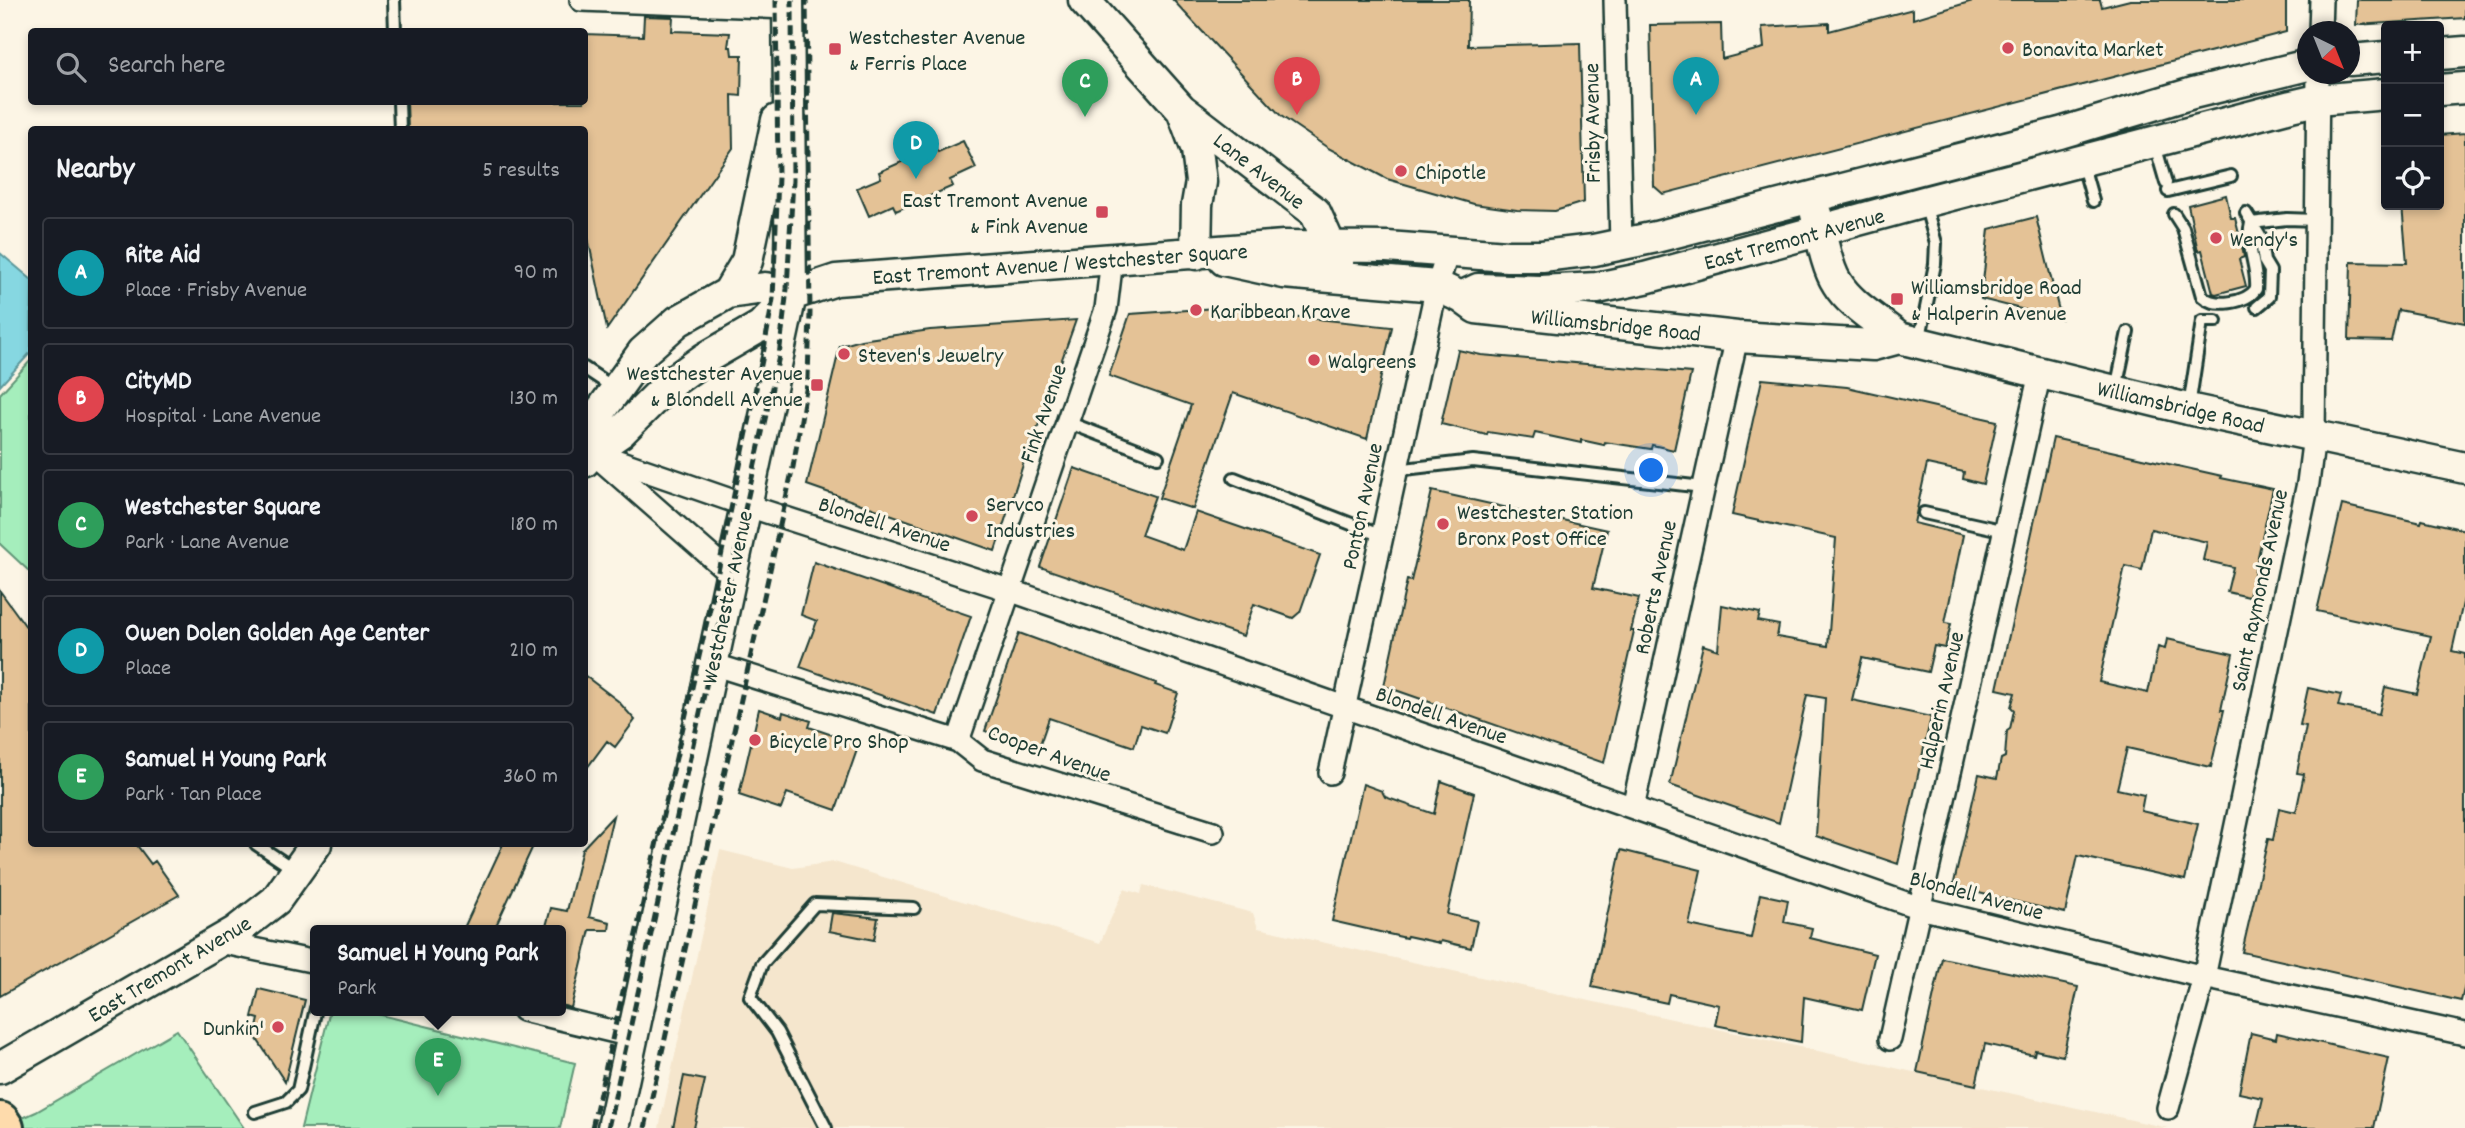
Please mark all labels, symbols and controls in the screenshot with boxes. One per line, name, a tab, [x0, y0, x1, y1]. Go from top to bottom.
north arrow	[2297, 21, 2360, 84]
map controls	[2381, 21, 2444, 210]
button: +	[2381, 21, 2444, 84]
place label: Westchester Avenue & Ferris Place	[849, 23, 1025, 82]
search box	[28, 28, 588, 105]
place label: Bonavita Market	[2022, 35, 2164, 68]
marker: Bonavita Market	[2000, 40, 2016, 56]
marker: Westchester Avenue & Ferris Place	[827, 41, 843, 57]
icon: search	[52, 48, 90, 86]
text: Search here	[108, 48, 226, 85]
pin: B	[1274, 57, 1320, 115]
pin: A	[1673, 57, 1719, 115]
pin: C	[1062, 59, 1108, 117]
street label: Frisby Avenue	[1577, 63, 1612, 183]
button: −	[2381, 84, 2444, 147]
pin: D	[893, 121, 939, 179]
street label: Lane Avenue	[1205, 126, 1311, 219]
button: locate	[2381, 147, 2444, 210]
text: Nearby	[56, 150, 134, 193]
text: 5 results	[482, 155, 560, 188]
place label: Chipotle	[1415, 158, 1486, 191]
marker: Chipotle	[1393, 163, 1409, 179]
place label: East Tremont Avenue & Fink Avenue	[902, 186, 1088, 245]
street label: East Tremont Avenue	[1701, 201, 1889, 281]
marker: East Tremont Avenue & Fink Avenue	[1094, 204, 1110, 220]
place label: Wendy's	[2230, 225, 2298, 258]
marker: Wendy's	[2208, 230, 2224, 246]
street label: East Tremont Avenue / Westchester Square	[871, 237, 1249, 296]
text: Rite Aid	[125, 238, 201, 275]
text: A	[75, 257, 87, 290]
text: 90 m	[514, 257, 558, 290]
place label: Williamsbridge Road & Halperin Avenue	[1911, 273, 2082, 332]
text: Place · Frisby Avenue	[125, 275, 307, 308]
marker: Williamsbridge Road & Halperin Avenue	[1889, 291, 1905, 307]
place label: Karibbean Krave	[1210, 297, 1351, 330]
marker: Karibbean Krave	[1188, 302, 1204, 318]
street label: Williamsbridge Road	[1529, 302, 1702, 353]
place label: Steven's Jewelry	[858, 341, 1004, 374]
marker: Steven's Jewelry	[836, 346, 852, 362]
place label: Walgreens	[1328, 347, 1417, 380]
marker: Walgreens	[1306, 352, 1322, 368]
place label: Westchester Avenue & Blondell Avenue	[627, 359, 803, 418]
street label: Fink Avenue	[1013, 360, 1078, 468]
text: CityMD	[125, 364, 191, 401]
street label: Williamsbridge Road	[2093, 374, 2267, 445]
marker: Westchester Avenue & Blondell Avenue	[809, 377, 825, 393]
text: B	[76, 383, 86, 416]
text: 130 m	[509, 383, 558, 416]
text: Hospital · Lane Avenue	[125, 401, 321, 434]
street label: Ponton Avenue	[1335, 440, 1394, 573]
your location	[1634, 453, 1668, 487]
street label: Saint Raymonds Avenue	[2224, 486, 2299, 695]
street label: Blondell Avenue	[814, 489, 954, 563]
text: Westchester Square	[125, 490, 321, 527]
place label: Servco Industries	[986, 490, 1075, 549]
place label: Westchester Station Bronx Post Office	[1457, 498, 1633, 557]
street label: Westchester Avenue	[695, 508, 764, 687]
marker: Servco Industries	[964, 508, 980, 524]
text: C	[75, 509, 87, 542]
text: 180 m	[510, 509, 558, 542]
marker: Westchester Station Bronx Post Office	[1435, 516, 1451, 532]
street label: Roberts Avenue	[1627, 518, 1688, 658]
text: Park · Lane Avenue	[125, 527, 289, 560]
text: Owen Dolen Golden Age Center	[125, 616, 429, 653]
street label: Halperin Avenue	[1912, 629, 1975, 773]
text: D	[75, 635, 87, 668]
text: 210 m	[509, 635, 558, 668]
text: Place	[125, 653, 171, 686]
street label: Blondell Avenue	[1371, 679, 1511, 755]
street label: Cooper Avenue	[982, 718, 1115, 793]
place label: Bicycle Pro Shop	[769, 727, 909, 760]
marker: Bicycle Pro Shop	[747, 732, 763, 748]
text: Samuel H Young Park	[125, 742, 327, 779]
text: E	[76, 761, 86, 794]
text: 360 m	[503, 761, 558, 794]
text: Park · Tan Place	[125, 779, 262, 812]
street label: Blondell Avenue	[1906, 864, 2047, 931]
street label: East Tremont Avenue	[83, 909, 259, 1033]
popup	[310, 925, 566, 1016]
text: Samuel H Young Park	[337, 936, 539, 973]
text: Park	[337, 973, 376, 1006]
place label: Dunkin'	[203, 1014, 264, 1047]
marker: Dunkin'	[270, 1019, 286, 1035]
pin: E	[415, 1038, 461, 1096]

